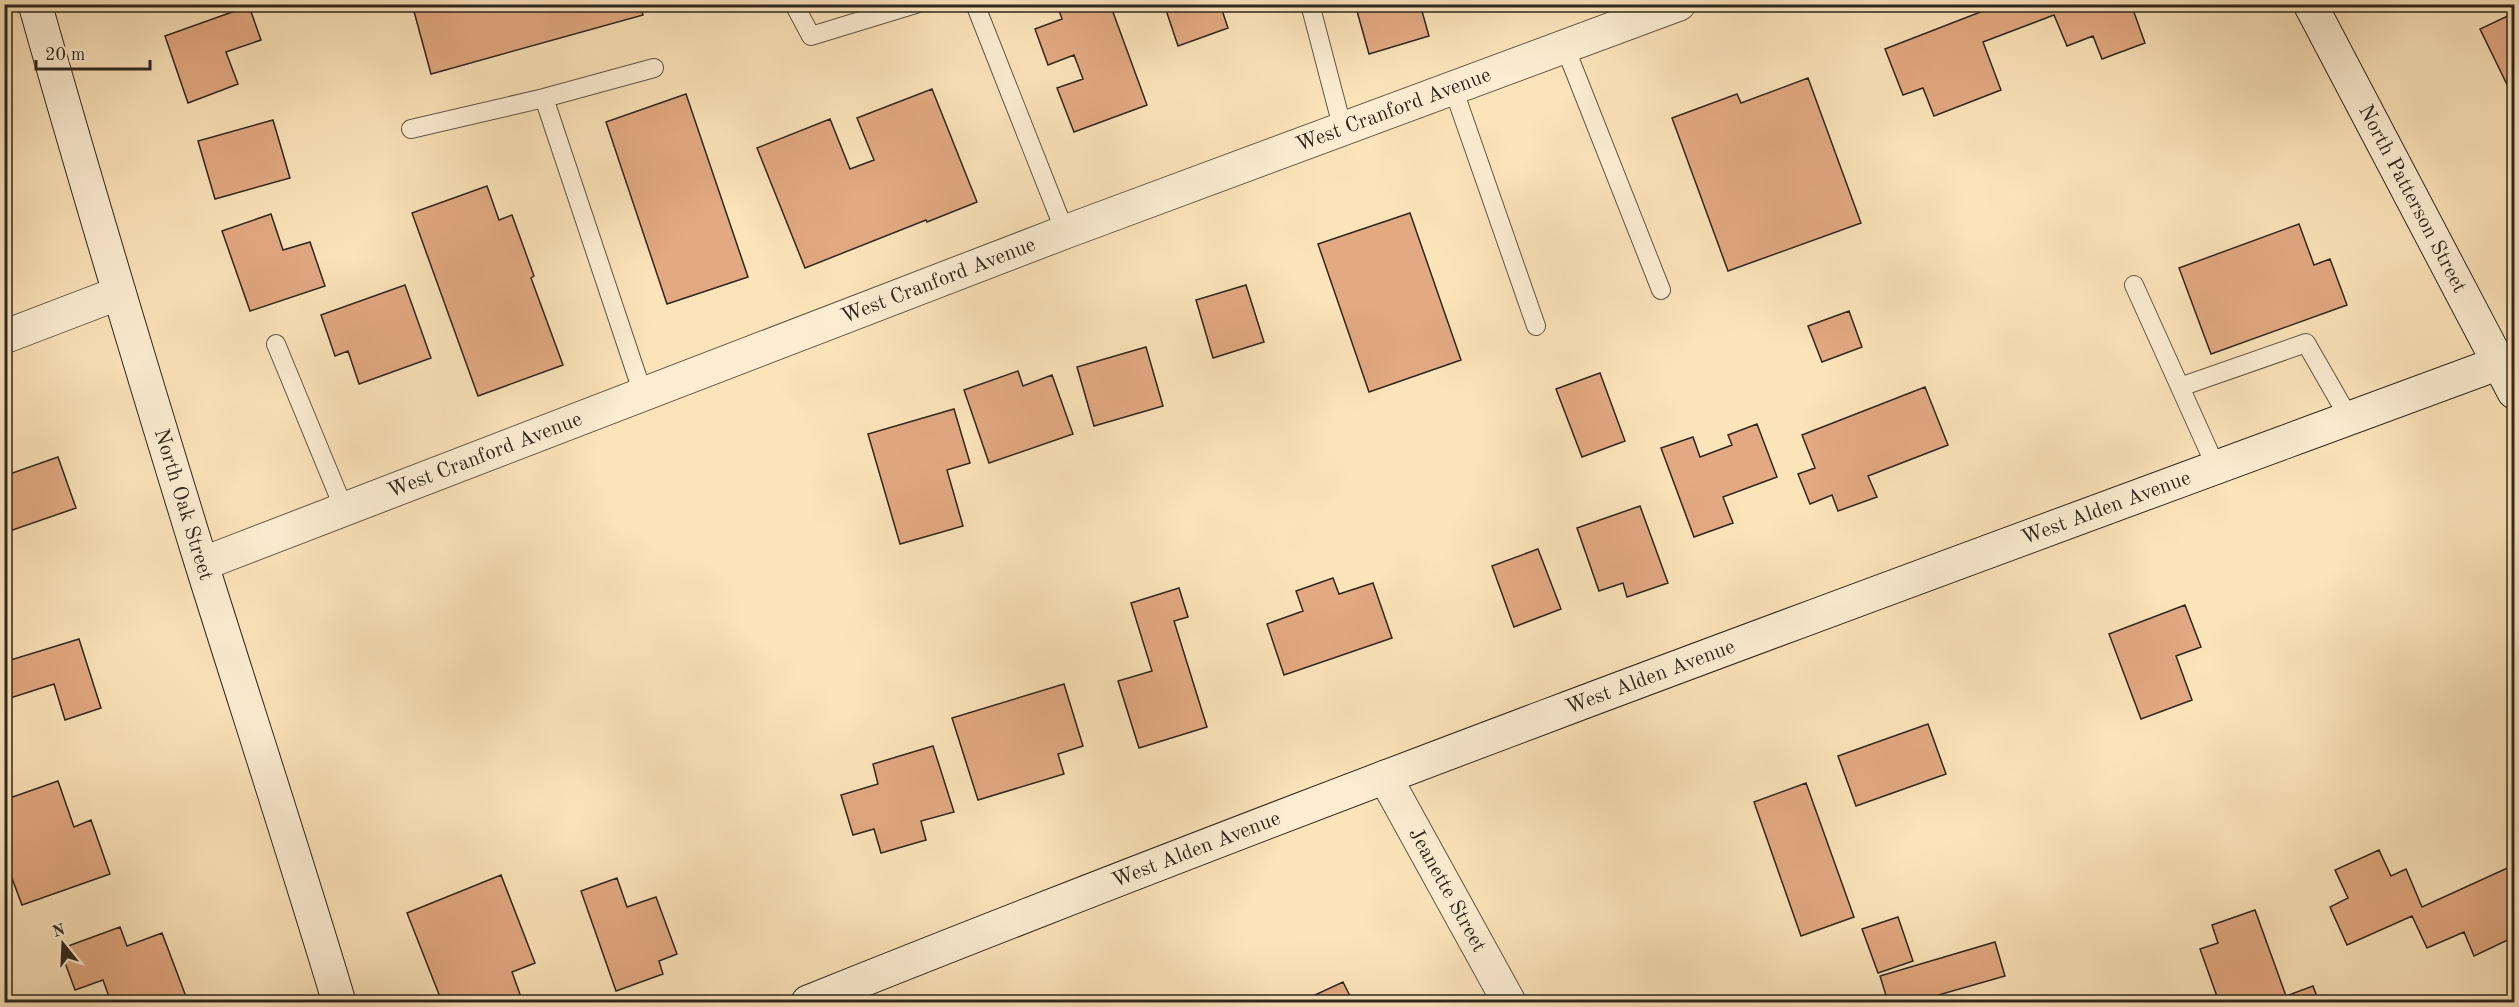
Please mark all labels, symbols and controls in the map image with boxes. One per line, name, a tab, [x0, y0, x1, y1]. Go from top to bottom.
scale bar	[36, 33, 150, 71]
text: 20 m	[45, 46, 85, 64]
street label: West Cranford Avenue	[1293, 64, 1494, 156]
street label: North Patterson Street	[2354, 101, 2470, 296]
street label: West Cranford Avenue	[838, 234, 1039, 328]
street label: West Cranford Avenue	[385, 408, 585, 502]
street label: North Oak Street	[150, 426, 217, 583]
street label: West Alden Avenue	[2019, 467, 2194, 549]
street label: West Alden Avenue	[1563, 636, 1738, 718]
street label: West Alden Avenue	[1109, 808, 1283, 892]
street label: Jeanette Street	[1405, 824, 1490, 956]
north arrow	[33, 914, 93, 974]
text: N	[51, 922, 68, 941]

